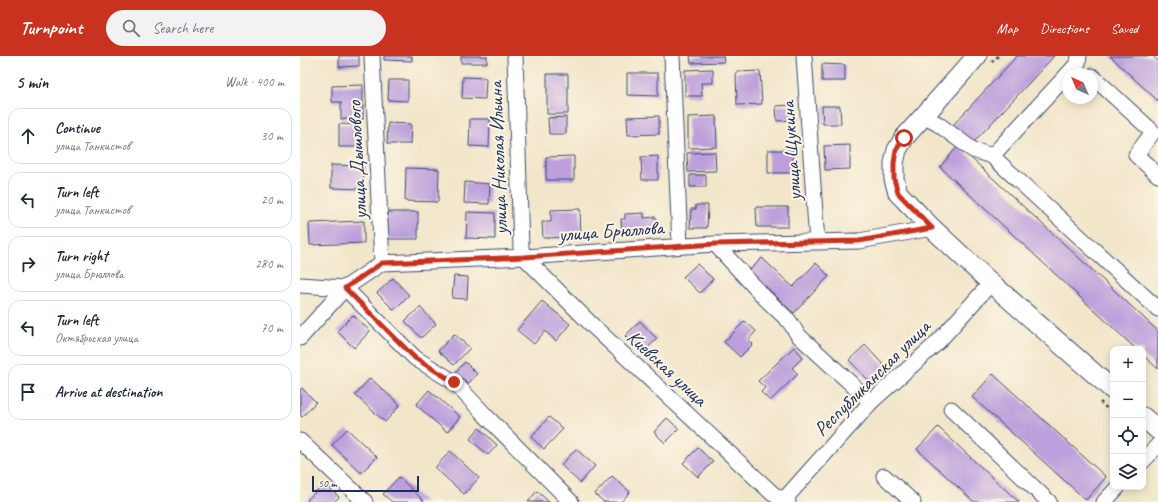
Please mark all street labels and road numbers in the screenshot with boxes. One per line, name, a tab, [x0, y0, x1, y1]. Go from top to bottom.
street label: улица Николая Ильина	[483, 79, 513, 236]
street label: улица Дышлового	[341, 99, 373, 221]
street label: улица Щукина	[775, 99, 807, 203]
street label: улица Брюллова	[557, 215, 666, 247]
street label: Республиканская улица	[809, 313, 937, 441]
street label: Киевская улица	[622, 325, 713, 412]

